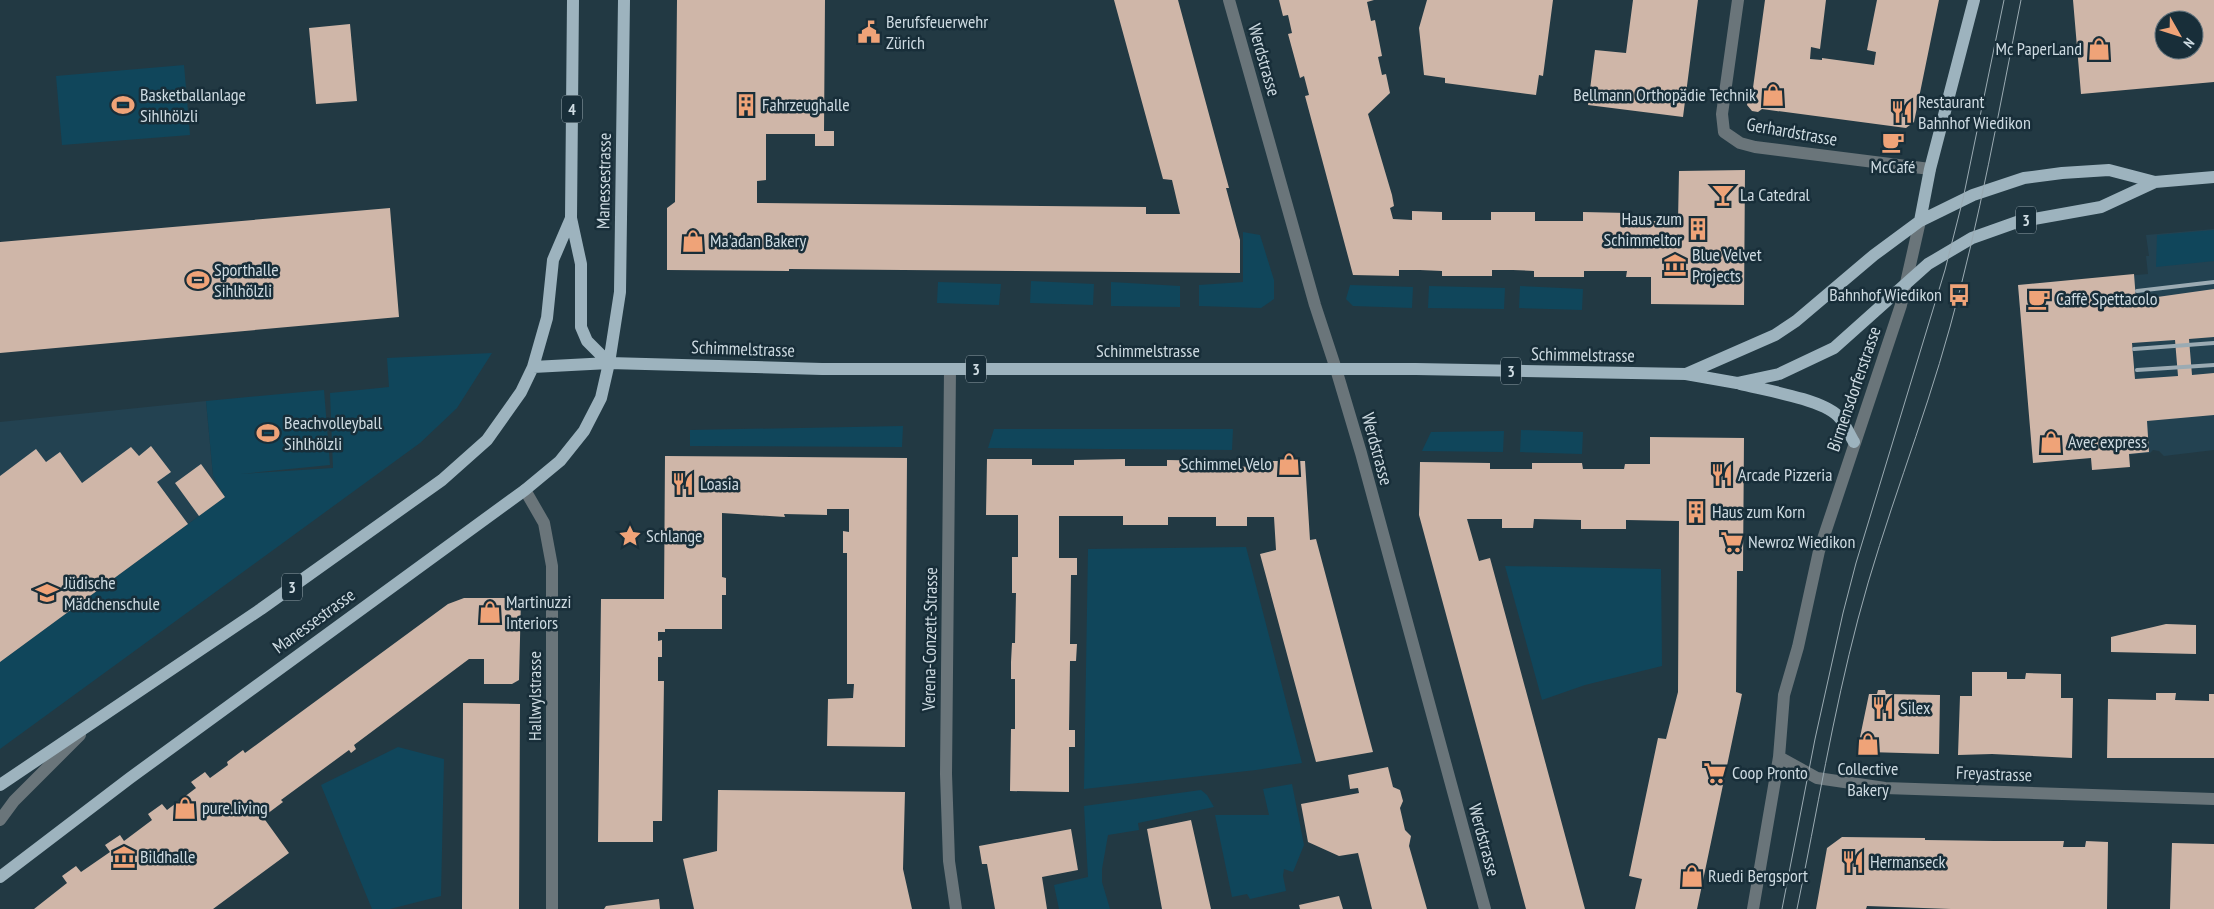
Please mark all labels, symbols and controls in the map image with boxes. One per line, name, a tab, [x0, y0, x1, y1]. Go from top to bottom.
place label: Berufsfeuerwehr Zürich	[886, 10, 988, 54]
north arrow	[2154, 10, 2204, 60]
public building icon: Berufsfeuerwehr Zürich	[856, 19, 882, 45]
street label: Werdstrasse	[1243, 21, 1286, 99]
text: N	[2180, 35, 2198, 52]
shop icon: Mc PaperLand	[2086, 36, 2112, 62]
place label: Mc PaperLand	[1996, 37, 2082, 60]
shop icon: Bellmann Orthopädie Technik	[1760, 82, 1786, 108]
place label: Basketballanlage Sihlhölzli	[140, 83, 246, 127]
place label: Bellmann Orthopädie Technik	[1573, 83, 1756, 106]
place label: Restaurant Bahnhof Wiedikon	[1918, 90, 2031, 134]
sports icon: Basketballanlage Sihlhölzli	[110, 92, 136, 118]
building icon: Fahrzeughalle	[733, 92, 759, 118]
place label: Fahrzeughalle	[762, 93, 850, 116]
road number: 4	[562, 96, 582, 122]
restaurant icon: Restaurant Bahnhof Wiedikon	[1889, 99, 1915, 125]
street label: Gerhardstrasse	[1745, 112, 1839, 151]
cafe icon: McCafé	[1880, 129, 1906, 155]
street label: Manessestrasse	[591, 133, 616, 229]
place label: McCafé	[1871, 155, 1916, 178]
bar icon: La Catedral	[1710, 182, 1736, 208]
place label: La Catedral	[1740, 183, 1811, 206]
road number: 3	[2016, 206, 2036, 234]
place label: Haus zum Schimmeltor	[1603, 207, 1682, 251]
building icon: Haus zum Schimmeltor	[1685, 216, 1711, 242]
shop icon: Ma'adan Bakery	[680, 228, 706, 254]
place label: Ma'adan Bakery	[710, 229, 807, 252]
place label: Blue Velvet Projects	[1692, 243, 1762, 287]
museum icon: Blue Velvet Projects	[1662, 252, 1688, 278]
place label: Sporthalle Sihlhölzli	[214, 258, 279, 302]
sports icon: Sporthalle Sihlhölzli	[185, 267, 211, 293]
bus stop icon: Bahnhof Wiedikon	[1946, 282, 1972, 308]
place label: Bahnhof Wiedikon	[1829, 283, 1942, 306]
cafe icon: Caffè Spettacolo	[2026, 286, 2052, 312]
place label: Caffè Spettacolo	[2056, 287, 2158, 310]
street label: Birmensdorferstrasse	[1821, 323, 1886, 454]
street label: Schimmelstrasse	[691, 335, 795, 362]
street label: Schimmelstrasse	[1096, 339, 1200, 362]
street label: Schimmelstrasse	[1531, 342, 1635, 367]
road number: 3	[966, 356, 986, 382]
road number: 3	[1501, 358, 1521, 384]
street label: Werdstrasse	[1357, 410, 1398, 488]
place label: Beachvolleyball Sihlhölzli	[284, 411, 383, 455]
sports icon: Beachvolleyball Sihlhölzli	[255, 420, 281, 446]
shop icon: Avec express	[2038, 429, 2064, 455]
place label: Avec express	[2068, 430, 2147, 453]
shop icon: Schimmel Velo	[1276, 451, 1302, 477]
place label: Schimmel Velo	[1181, 452, 1272, 475]
restaurant icon: Arcade Pizzeria	[1709, 462, 1735, 488]
place label: Arcade Pizzeria	[1738, 463, 1832, 486]
restaurant icon: Loasia	[670, 471, 696, 497]
place label: Loasia	[700, 472, 739, 495]
building icon: Haus zum Korn	[1683, 499, 1709, 525]
place label: Haus zum Korn	[1712, 500, 1805, 523]
place icon: Schlange	[617, 523, 643, 549]
place label: Schlange	[646, 524, 703, 547]
supermarket icon: Newroz Wiedikon	[1719, 529, 1745, 555]
place label: Newroz Wiedikon	[1748, 530, 1855, 553]
street label: Verena-Conzett-Strasse	[917, 567, 942, 712]
place label: Jüdische Mädchenschule	[63, 571, 160, 615]
road number: 3	[282, 574, 302, 600]
school or university icon: Jüdische Mädchenschule	[34, 580, 60, 606]
street label: Manessestrasse	[268, 583, 359, 658]
place label: Martinuzzi Interiors	[506, 590, 571, 634]
shop icon: Martinuzzi Interiors	[477, 599, 503, 625]
street label: Hallwylstrasse	[523, 651, 546, 741]
restaurant icon: Silex	[1870, 695, 1896, 721]
place label: Silex	[1900, 696, 1931, 719]
shop icon: Collective Bakery	[1855, 731, 1881, 757]
place label: Collective Bakery	[1838, 757, 1898, 801]
supermarket icon: Coop Pronto	[1702, 760, 1728, 786]
place label: Coop Pronto	[1732, 761, 1808, 784]
street label: Freyastrasse	[1956, 761, 2033, 786]
shop icon: pure.living	[172, 795, 198, 821]
place label: pure.living	[202, 796, 268, 819]
street label: Werdstrasse	[1464, 801, 1505, 879]
museum icon: Bildhalle	[111, 844, 137, 870]
place label: Bildhalle	[140, 845, 195, 868]
restaurant icon: Hermanseck	[1840, 849, 1866, 875]
place label: Hermanseck	[1870, 850, 1946, 873]
shop icon: Ruedi Bergsport	[1679, 863, 1705, 889]
place label: Ruedi Bergsport	[1708, 864, 1808, 887]

